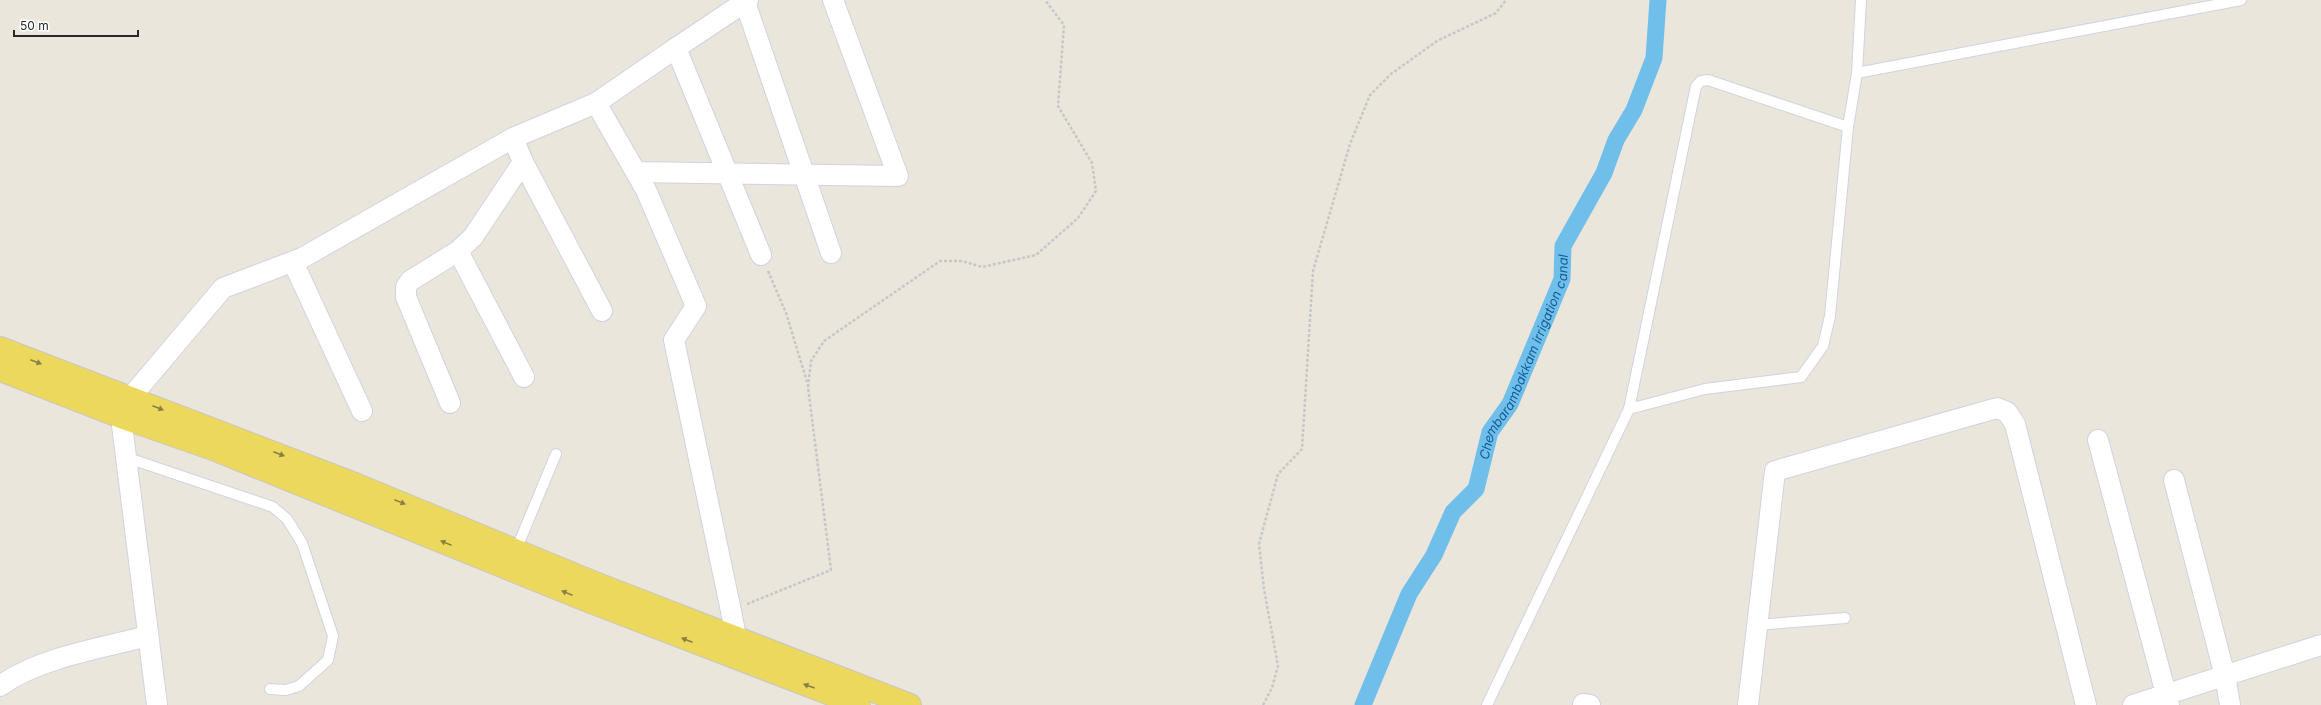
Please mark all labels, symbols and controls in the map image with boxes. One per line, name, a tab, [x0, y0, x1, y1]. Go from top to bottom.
scale bar	[14, 12, 138, 38]
text: 50 m	[20, 18, 49, 33]
water label: Chembarambakkam irrigation canal	[1476, 253, 1571, 461]
one-way arrow	[31, 359, 42, 365]
one-way arrow	[152, 405, 164, 411]
one-way arrow	[274, 452, 286, 458]
one-way arrow	[395, 500, 407, 506]
one-way arrow	[441, 540, 452, 546]
one-way arrow	[560, 589, 572, 595]
one-way arrow	[681, 637, 693, 643]
one-way arrow	[803, 682, 815, 688]

